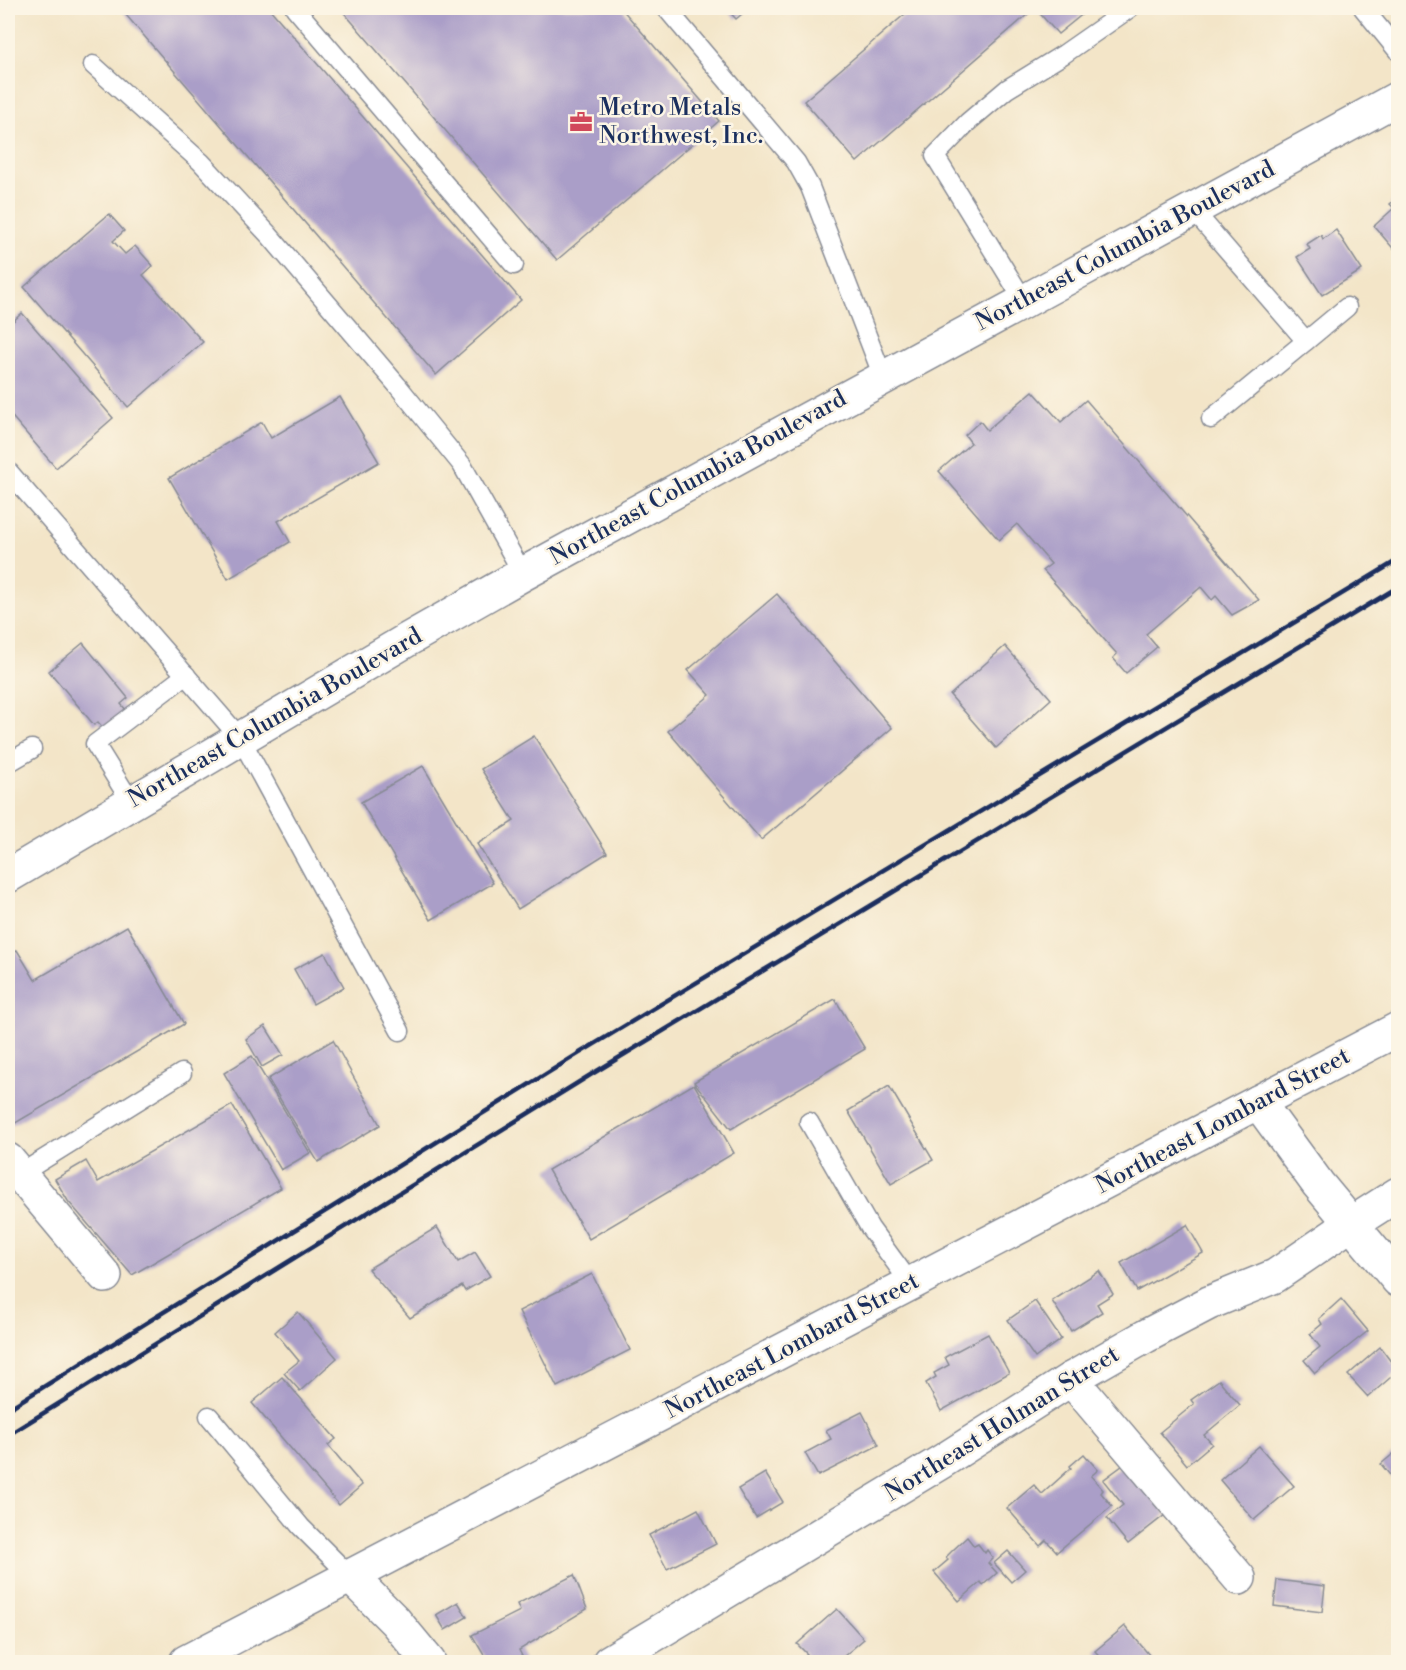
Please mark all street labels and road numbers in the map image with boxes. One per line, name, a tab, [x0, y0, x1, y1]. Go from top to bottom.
street label: Northeast Columbia Boulevard	[970, 154, 1280, 338]
street label: Northeast Columbia Boulevard	[544, 383, 852, 572]
street label: Northeast Columbia Boulevard	[122, 621, 428, 815]
street label: Northeast Lombard Street	[1091, 1041, 1356, 1201]
street label: Northeast Lombard Street	[660, 1266, 925, 1426]
street label: Northeast Holman Street	[879, 1339, 1125, 1509]

